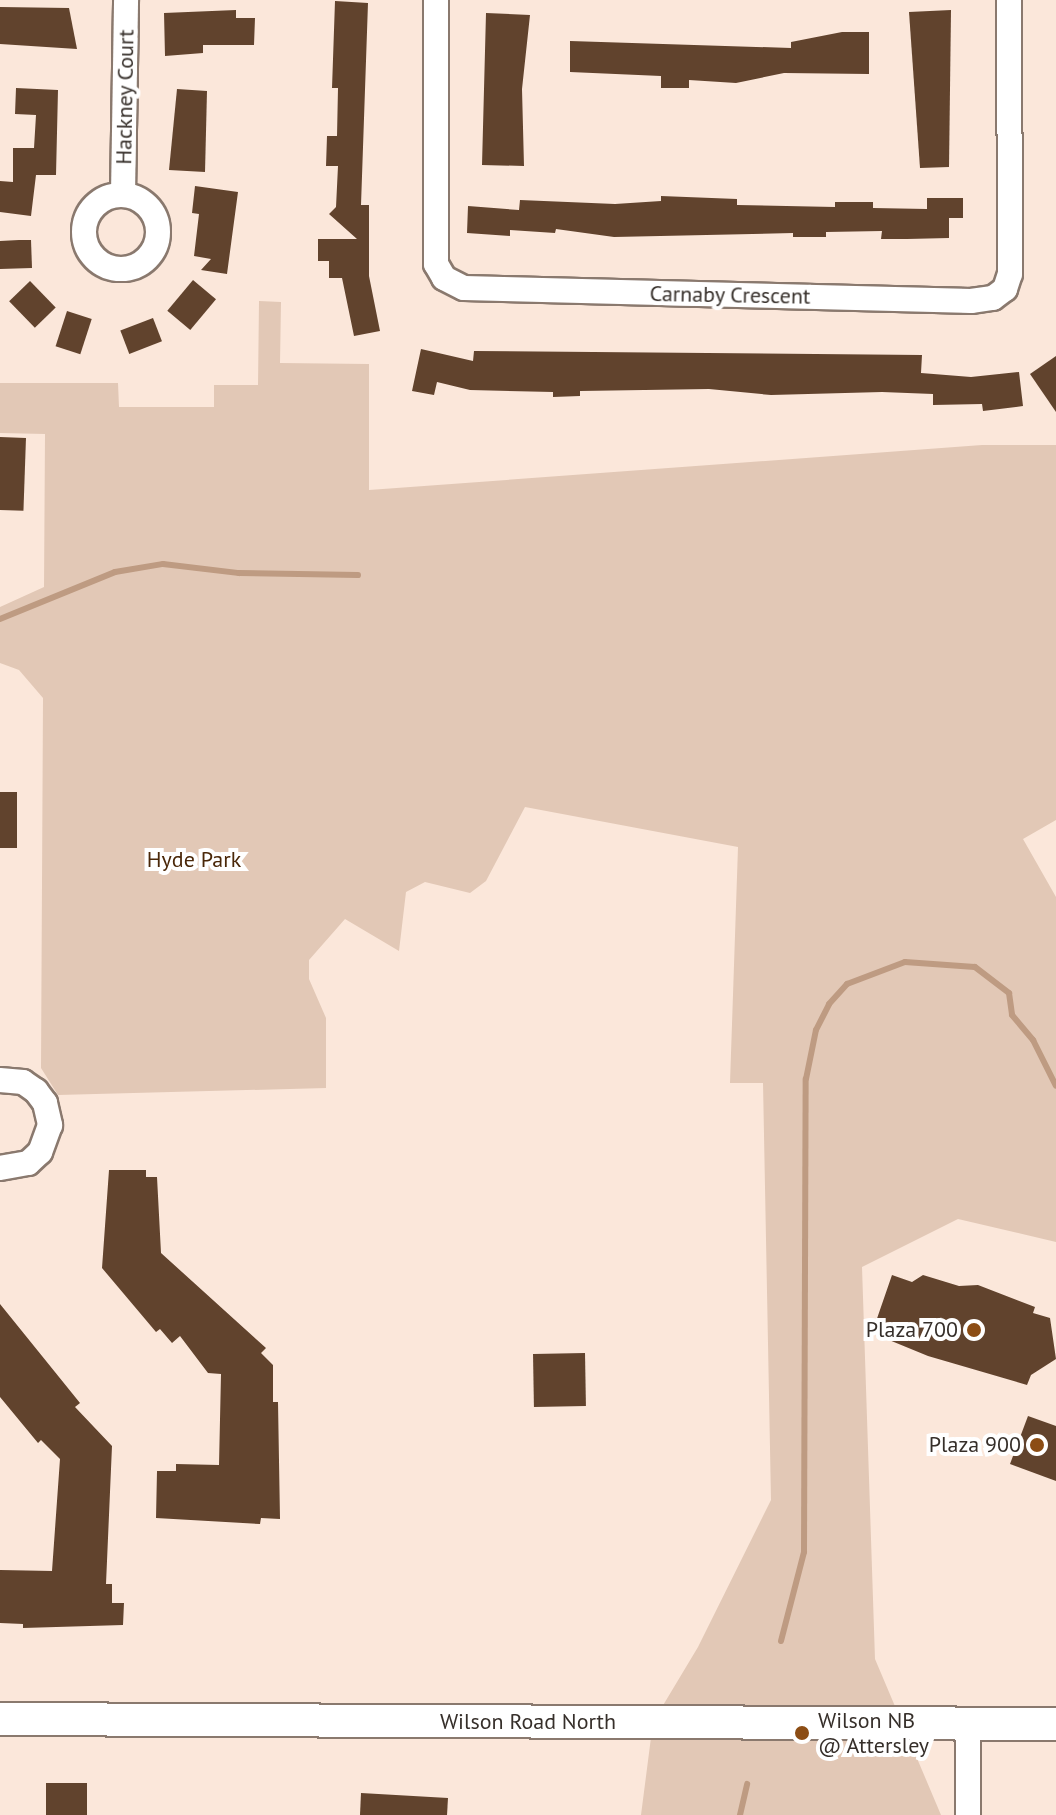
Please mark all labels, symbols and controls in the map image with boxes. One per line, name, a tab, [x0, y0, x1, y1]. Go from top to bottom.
street label: Hackney Court	[111, 29, 139, 165]
street label: Carnaby Crescent	[649, 280, 811, 310]
park label: Hyde Park	[147, 847, 241, 873]
place label: Plaza 700	[866, 1317, 958, 1343]
marker: Plaza 700	[965, 1321, 983, 1339]
place label: Plaza 900	[929, 1432, 1021, 1458]
marker: Plaza 900	[1028, 1436, 1046, 1454]
place label: Wilson NB @ Attersley	[818, 1707, 930, 1758]
street label: Wilson Road North	[440, 1709, 616, 1735]
marker: Wilson NB @ Attersley	[793, 1724, 811, 1742]

